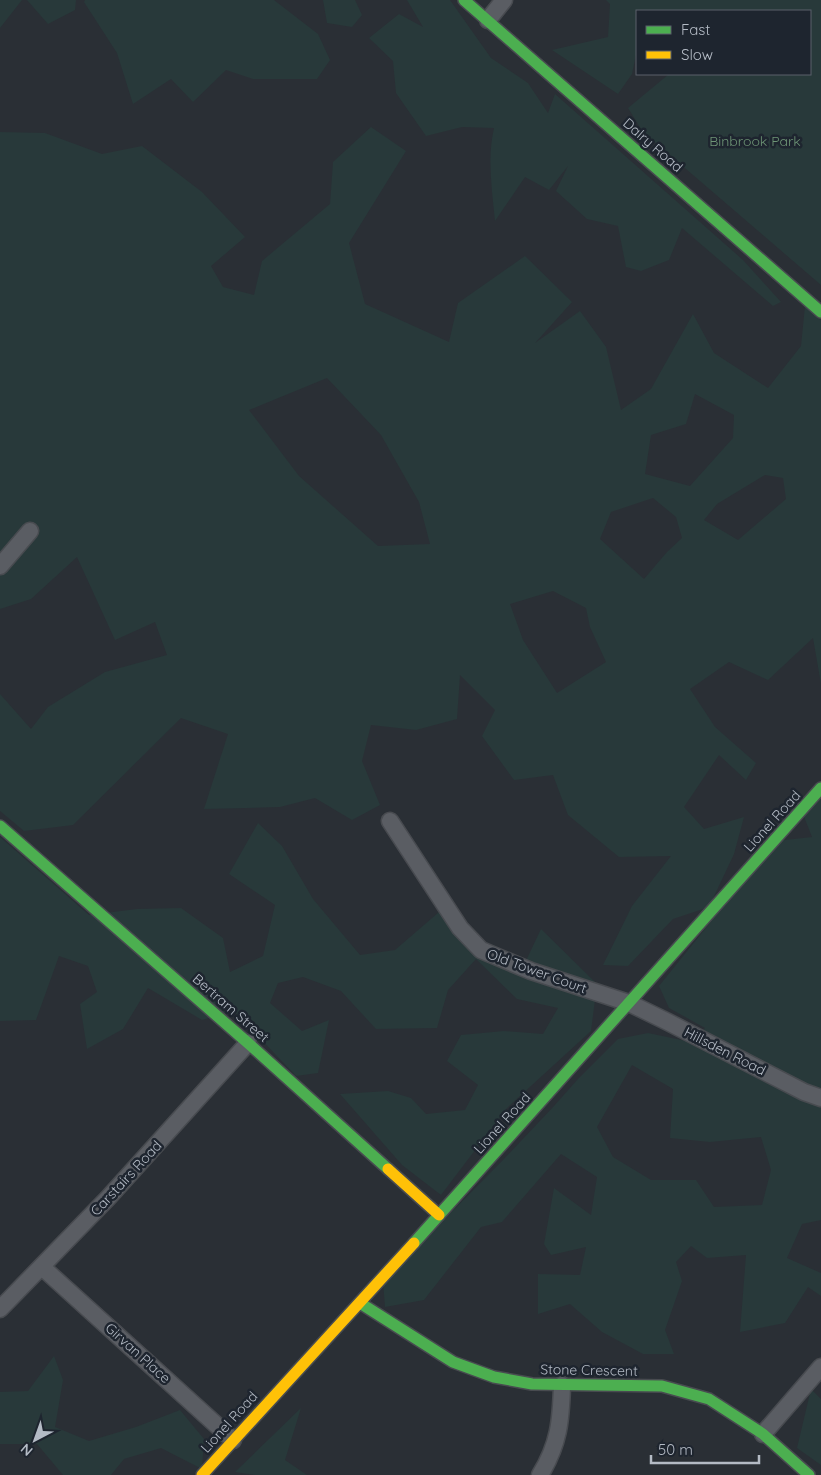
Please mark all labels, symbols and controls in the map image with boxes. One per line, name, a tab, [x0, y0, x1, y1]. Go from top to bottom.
legend	[636, 10, 811, 75]
text: Fast	[681, 20, 710, 39]
text: Slow	[681, 45, 713, 64]
street label: Dalry Road	[619, 114, 687, 176]
park label: Binbrook Park	[709, 132, 801, 150]
street label: Lionel Road	[740, 786, 804, 856]
street label: Old Tower Court	[485, 945, 590, 997]
street label: Bertram Street	[189, 970, 273, 1046]
street label: Hillsden Road	[681, 1023, 769, 1079]
street label: Lionel Road	[470, 1088, 534, 1158]
street label: Carstairs Road	[87, 1137, 165, 1219]
street label: Girvan Place	[102, 1319, 174, 1387]
street label: Stone Crescent	[540, 1360, 638, 1380]
street label: Lionel Road	[197, 1387, 261, 1457]
north arrow	[10, 1415, 60, 1465]
scale bar	[651, 1432, 758, 1464]
text: N	[17, 1440, 36, 1460]
text: 50 m	[658, 1440, 693, 1459]

